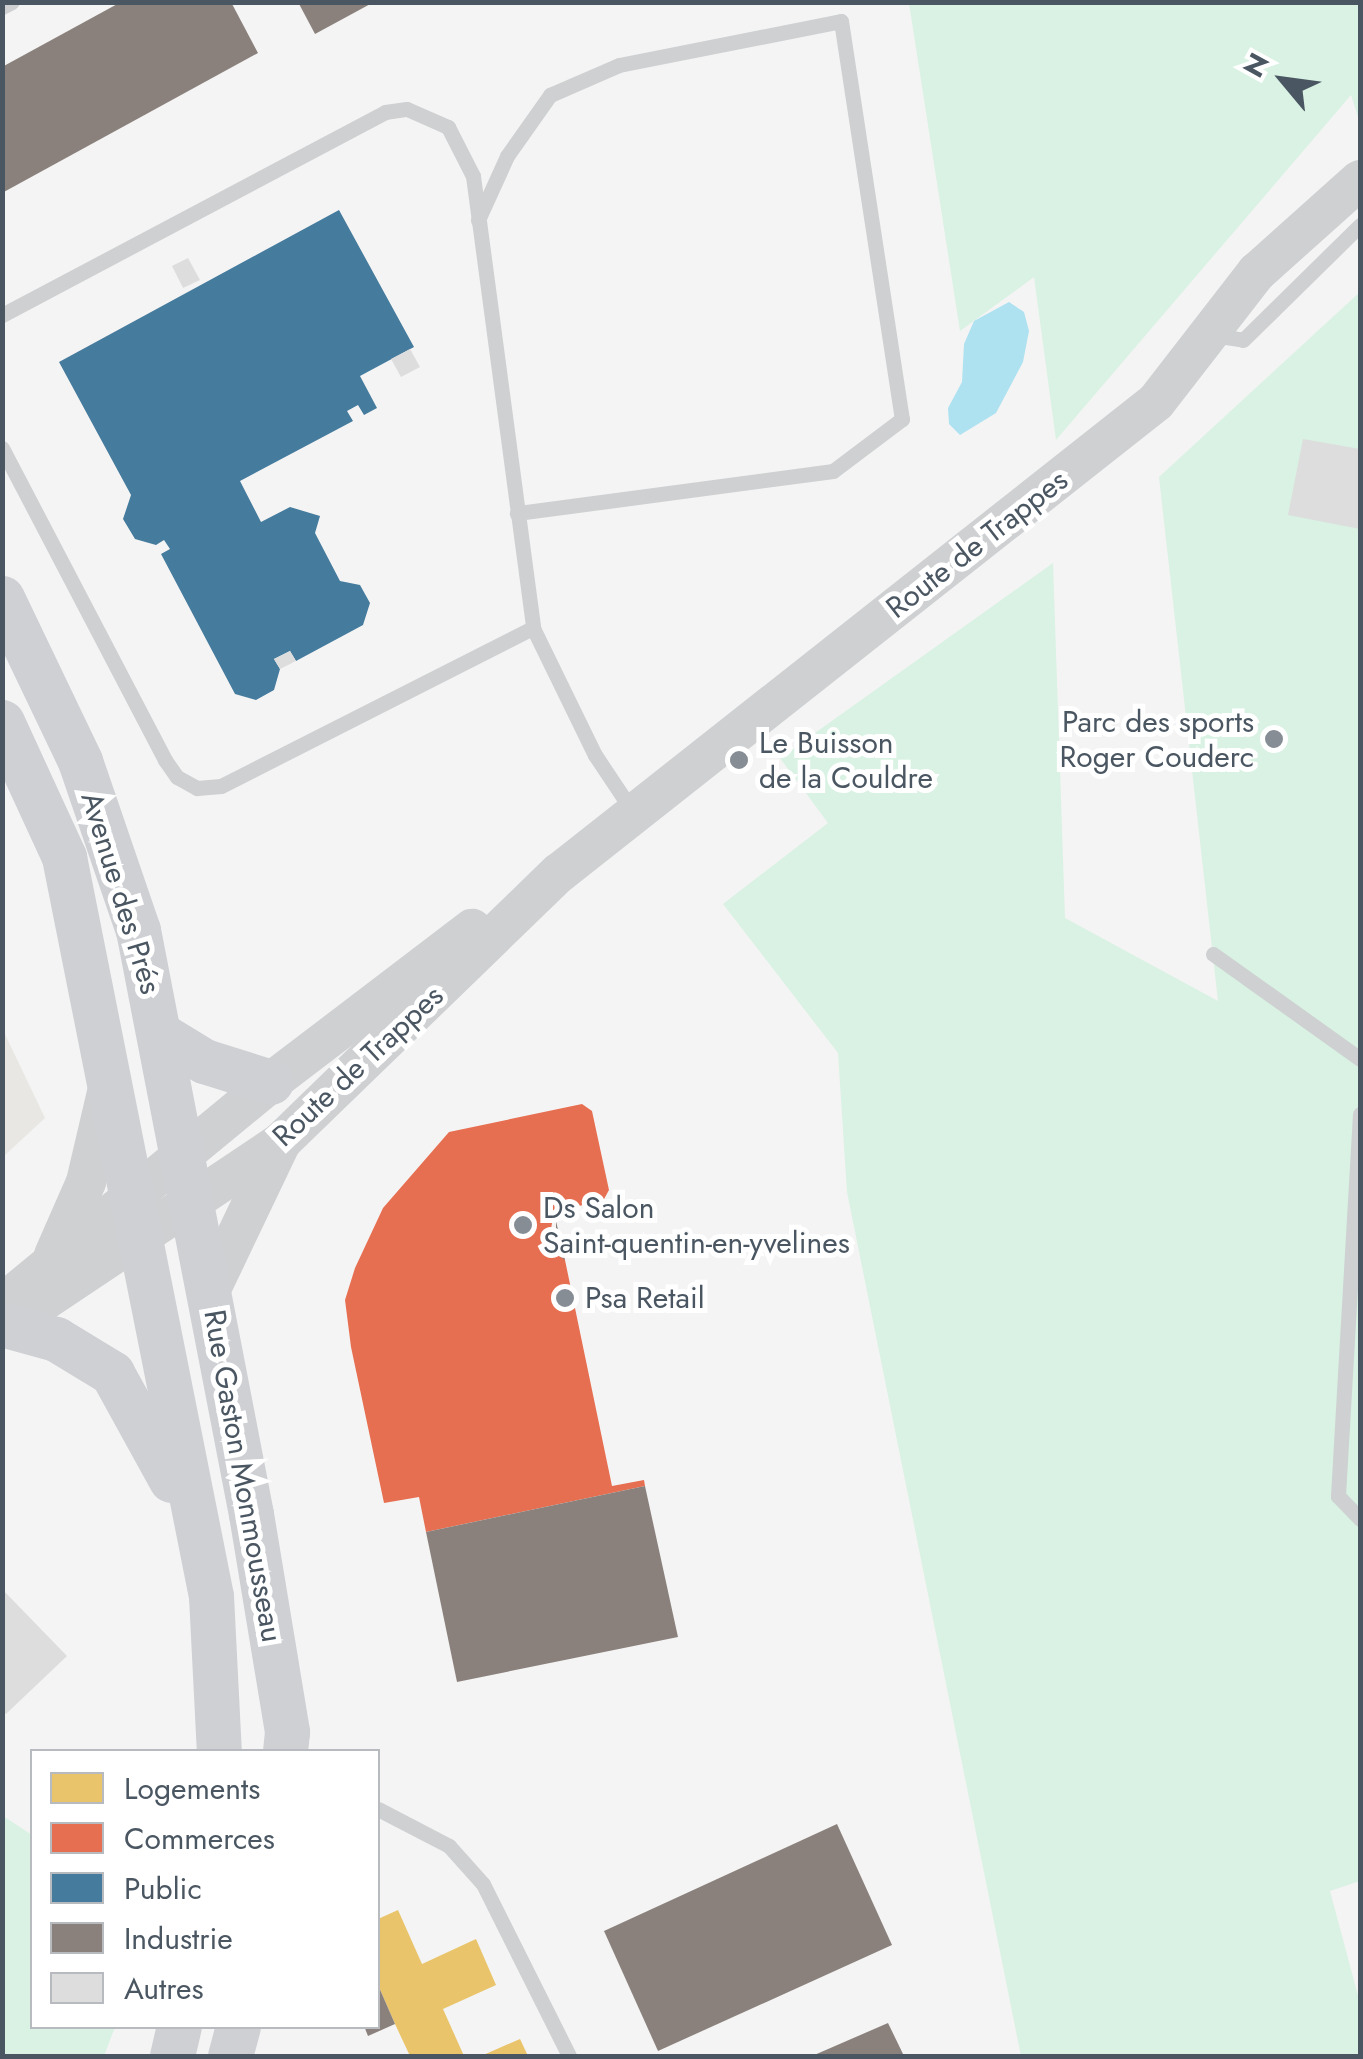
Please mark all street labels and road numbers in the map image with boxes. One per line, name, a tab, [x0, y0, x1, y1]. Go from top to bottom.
street label: Route de Trappes	[879, 462, 1075, 626]
street label: Avenue des Prés	[73, 788, 169, 998]
street label: Route de Trappes	[265, 978, 451, 1154]
street label: Rue Gaston Monmousseau	[196, 1307, 290, 1645]

